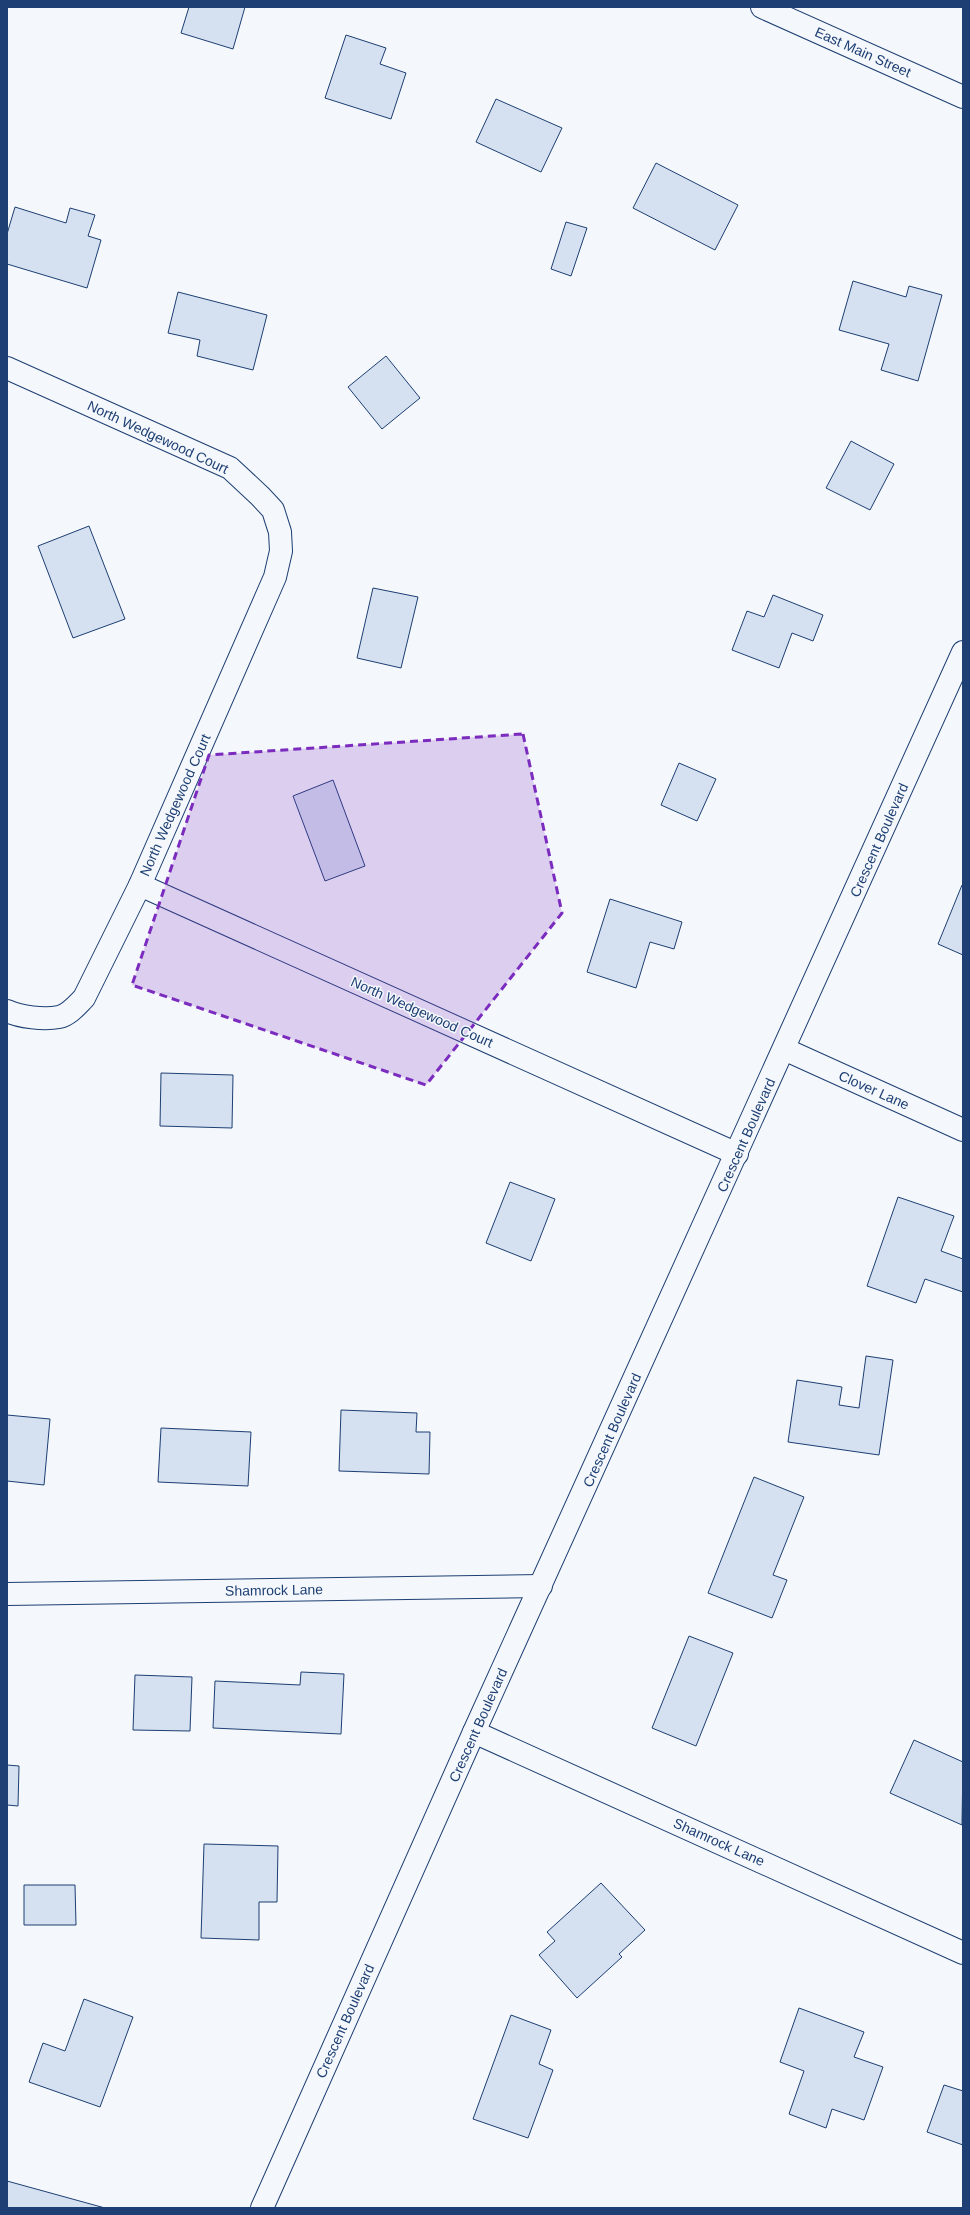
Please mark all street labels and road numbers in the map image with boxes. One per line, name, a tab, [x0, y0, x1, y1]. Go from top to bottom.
street label: East Main Street	[812, 24, 914, 80]
street label: North Wedgewood Court	[85, 397, 231, 477]
street label: North Wedgewood Court	[136, 731, 214, 879]
street label: Crescent Boulevard	[847, 781, 911, 899]
street label: North Wedgewood Court	[348, 973, 496, 1051]
street label: Clover Lane	[836, 1067, 912, 1113]
street label: Crescent Boulevard	[714, 1076, 778, 1194]
street label: Crescent Boulevard	[580, 1371, 644, 1489]
street label: Shamrock Lane	[225, 1581, 323, 1599]
street label: Crescent Boulevard	[446, 1666, 510, 1784]
street label: Shamrock Lane	[671, 1815, 767, 1869]
street label: Crescent Boulevard	[313, 1962, 377, 2080]

